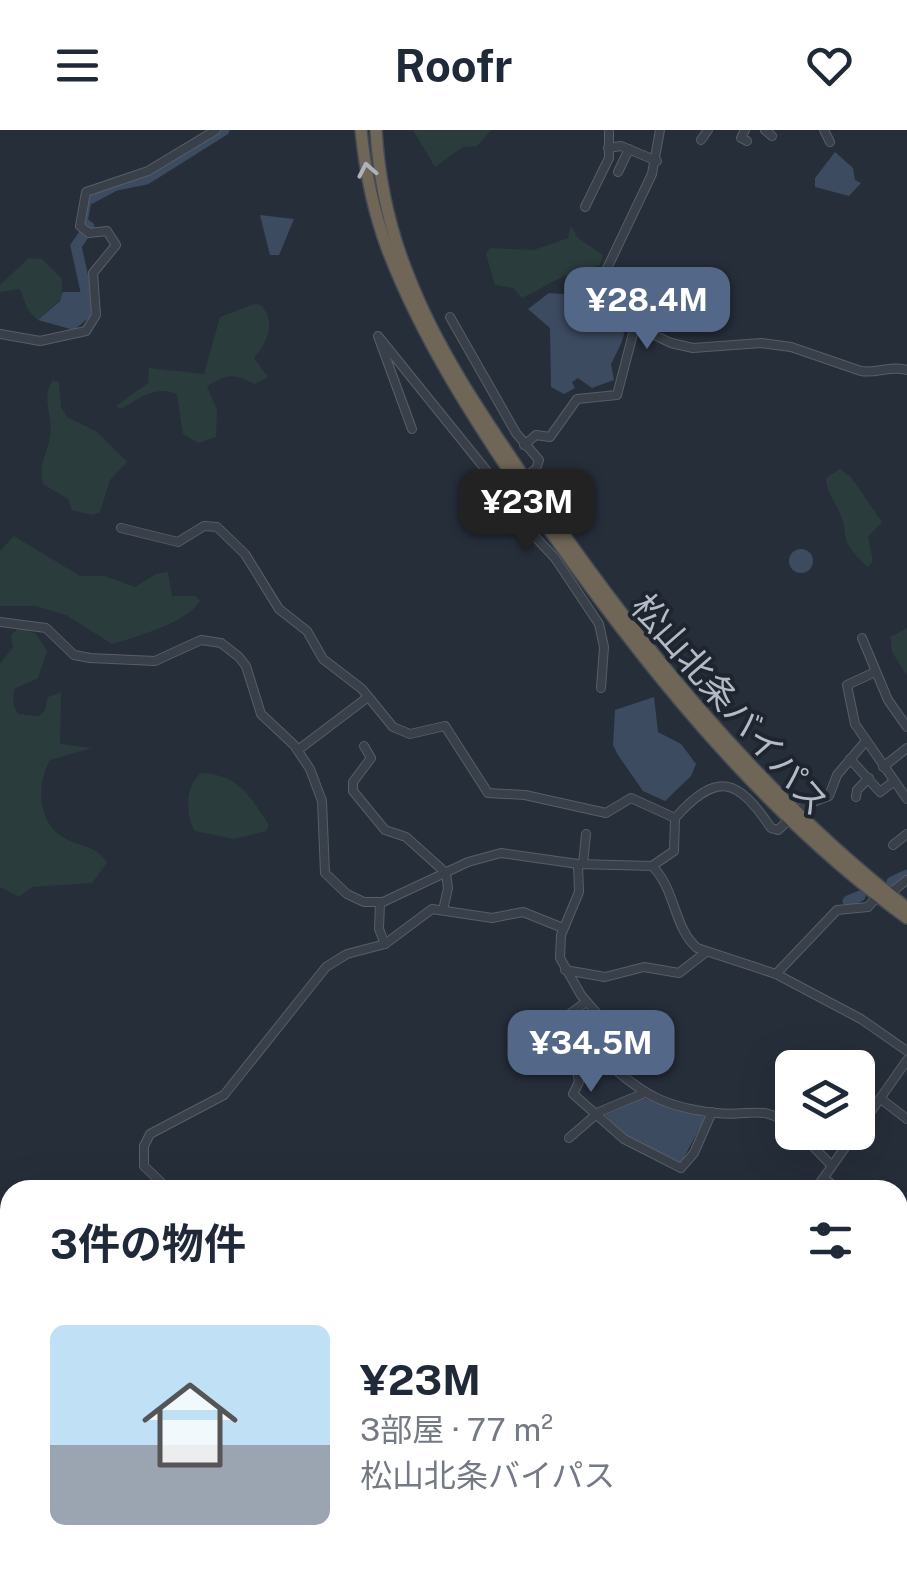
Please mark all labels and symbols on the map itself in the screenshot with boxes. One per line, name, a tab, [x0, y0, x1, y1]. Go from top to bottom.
one-way arrow	[357, 161, 378, 178]
pin: ¥28.4M	[566, 267, 728, 352]
pin: ¥23M	[468, 469, 586, 554]
street label: 松山北条バイパス	[623, 586, 837, 824]
pin: ¥34.5M	[510, 1010, 672, 1095]

